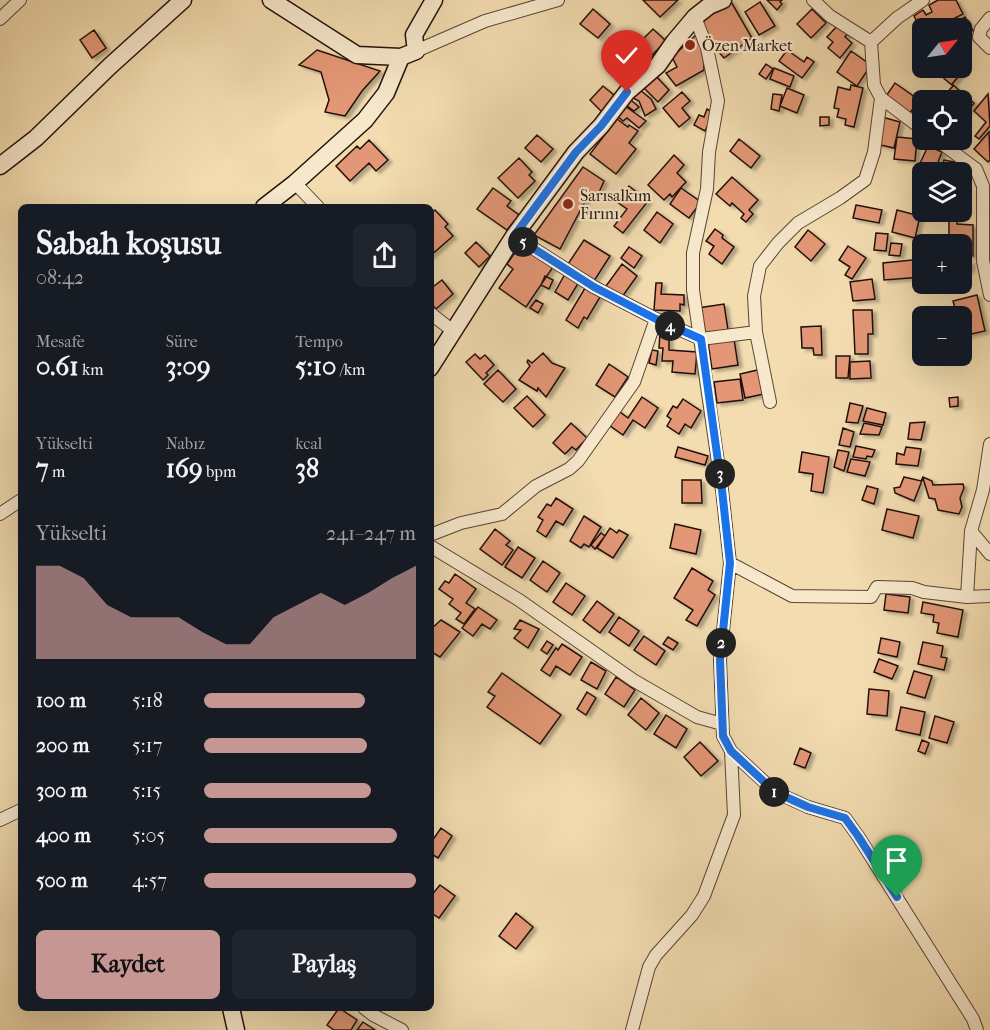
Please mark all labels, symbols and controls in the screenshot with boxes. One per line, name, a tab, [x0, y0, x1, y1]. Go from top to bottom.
north arrow	[912, 18, 972, 78]
map controls	[912, 18, 972, 366]
pin	[601, 30, 652, 92]
place label: Özen Market	[702, 36, 793, 55]
marker: Özen Market	[683, 38, 697, 52]
icon: check	[610, 39, 643, 72]
button: locate	[912, 90, 972, 150]
button: layers	[912, 162, 972, 222]
place label: Sarısalkım Fırını	[580, 186, 652, 223]
marker: Sarısalkım Fırını	[561, 197, 575, 211]
text: Sabah koşusu	[36, 224, 221, 263]
button: share	[353, 224, 416, 287]
pin: 5	[508, 227, 538, 257]
text: 5	[520, 232, 526, 251]
button: +	[912, 234, 972, 294]
text: 08:42	[36, 266, 84, 289]
button: −	[912, 306, 972, 366]
pin: 4	[655, 311, 685, 341]
text: 4	[665, 316, 675, 335]
text: Mesafe	[36, 332, 85, 351]
text: Süre	[166, 332, 198, 351]
text: Tempo	[295, 332, 343, 351]
text: 0.61	[36, 351, 79, 382]
text: 3:09	[166, 351, 211, 382]
text: 5:10	[295, 351, 336, 382]
text: km	[79, 360, 104, 379]
text: /km	[336, 360, 365, 379]
text: Yükselti	[36, 434, 93, 453]
text: Nabız	[166, 434, 205, 453]
text: kcal	[295, 434, 322, 453]
text: 7	[36, 453, 49, 484]
text: 169	[166, 453, 203, 484]
text: 38	[295, 453, 319, 484]
pin: 3	[705, 459, 735, 489]
text: m	[49, 462, 65, 481]
text: bpm	[203, 462, 236, 481]
text: 3	[717, 464, 723, 483]
text: Yükselti	[36, 522, 107, 545]
text: 241–247 m	[326, 522, 416, 545]
pin: 2	[706, 628, 736, 658]
text: 2	[717, 633, 725, 652]
text: 100 m	[36, 689, 86, 712]
text: 5:18	[132, 689, 163, 712]
text: 200 m	[36, 734, 89, 757]
text: 5:17	[132, 734, 162, 757]
pin: 1	[759, 777, 789, 807]
text: 300 m	[36, 779, 87, 802]
text: 5:15	[132, 779, 161, 802]
text: 1	[771, 782, 777, 801]
text: 400 m	[36, 824, 91, 847]
text: 5:05	[132, 824, 165, 847]
pin	[871, 835, 922, 897]
icon: arrive	[880, 844, 913, 877]
text: 500 m	[36, 869, 88, 892]
text: 4:57	[132, 869, 167, 892]
button: Kaydet	[36, 930, 220, 999]
button: Paylaş	[232, 930, 416, 999]

